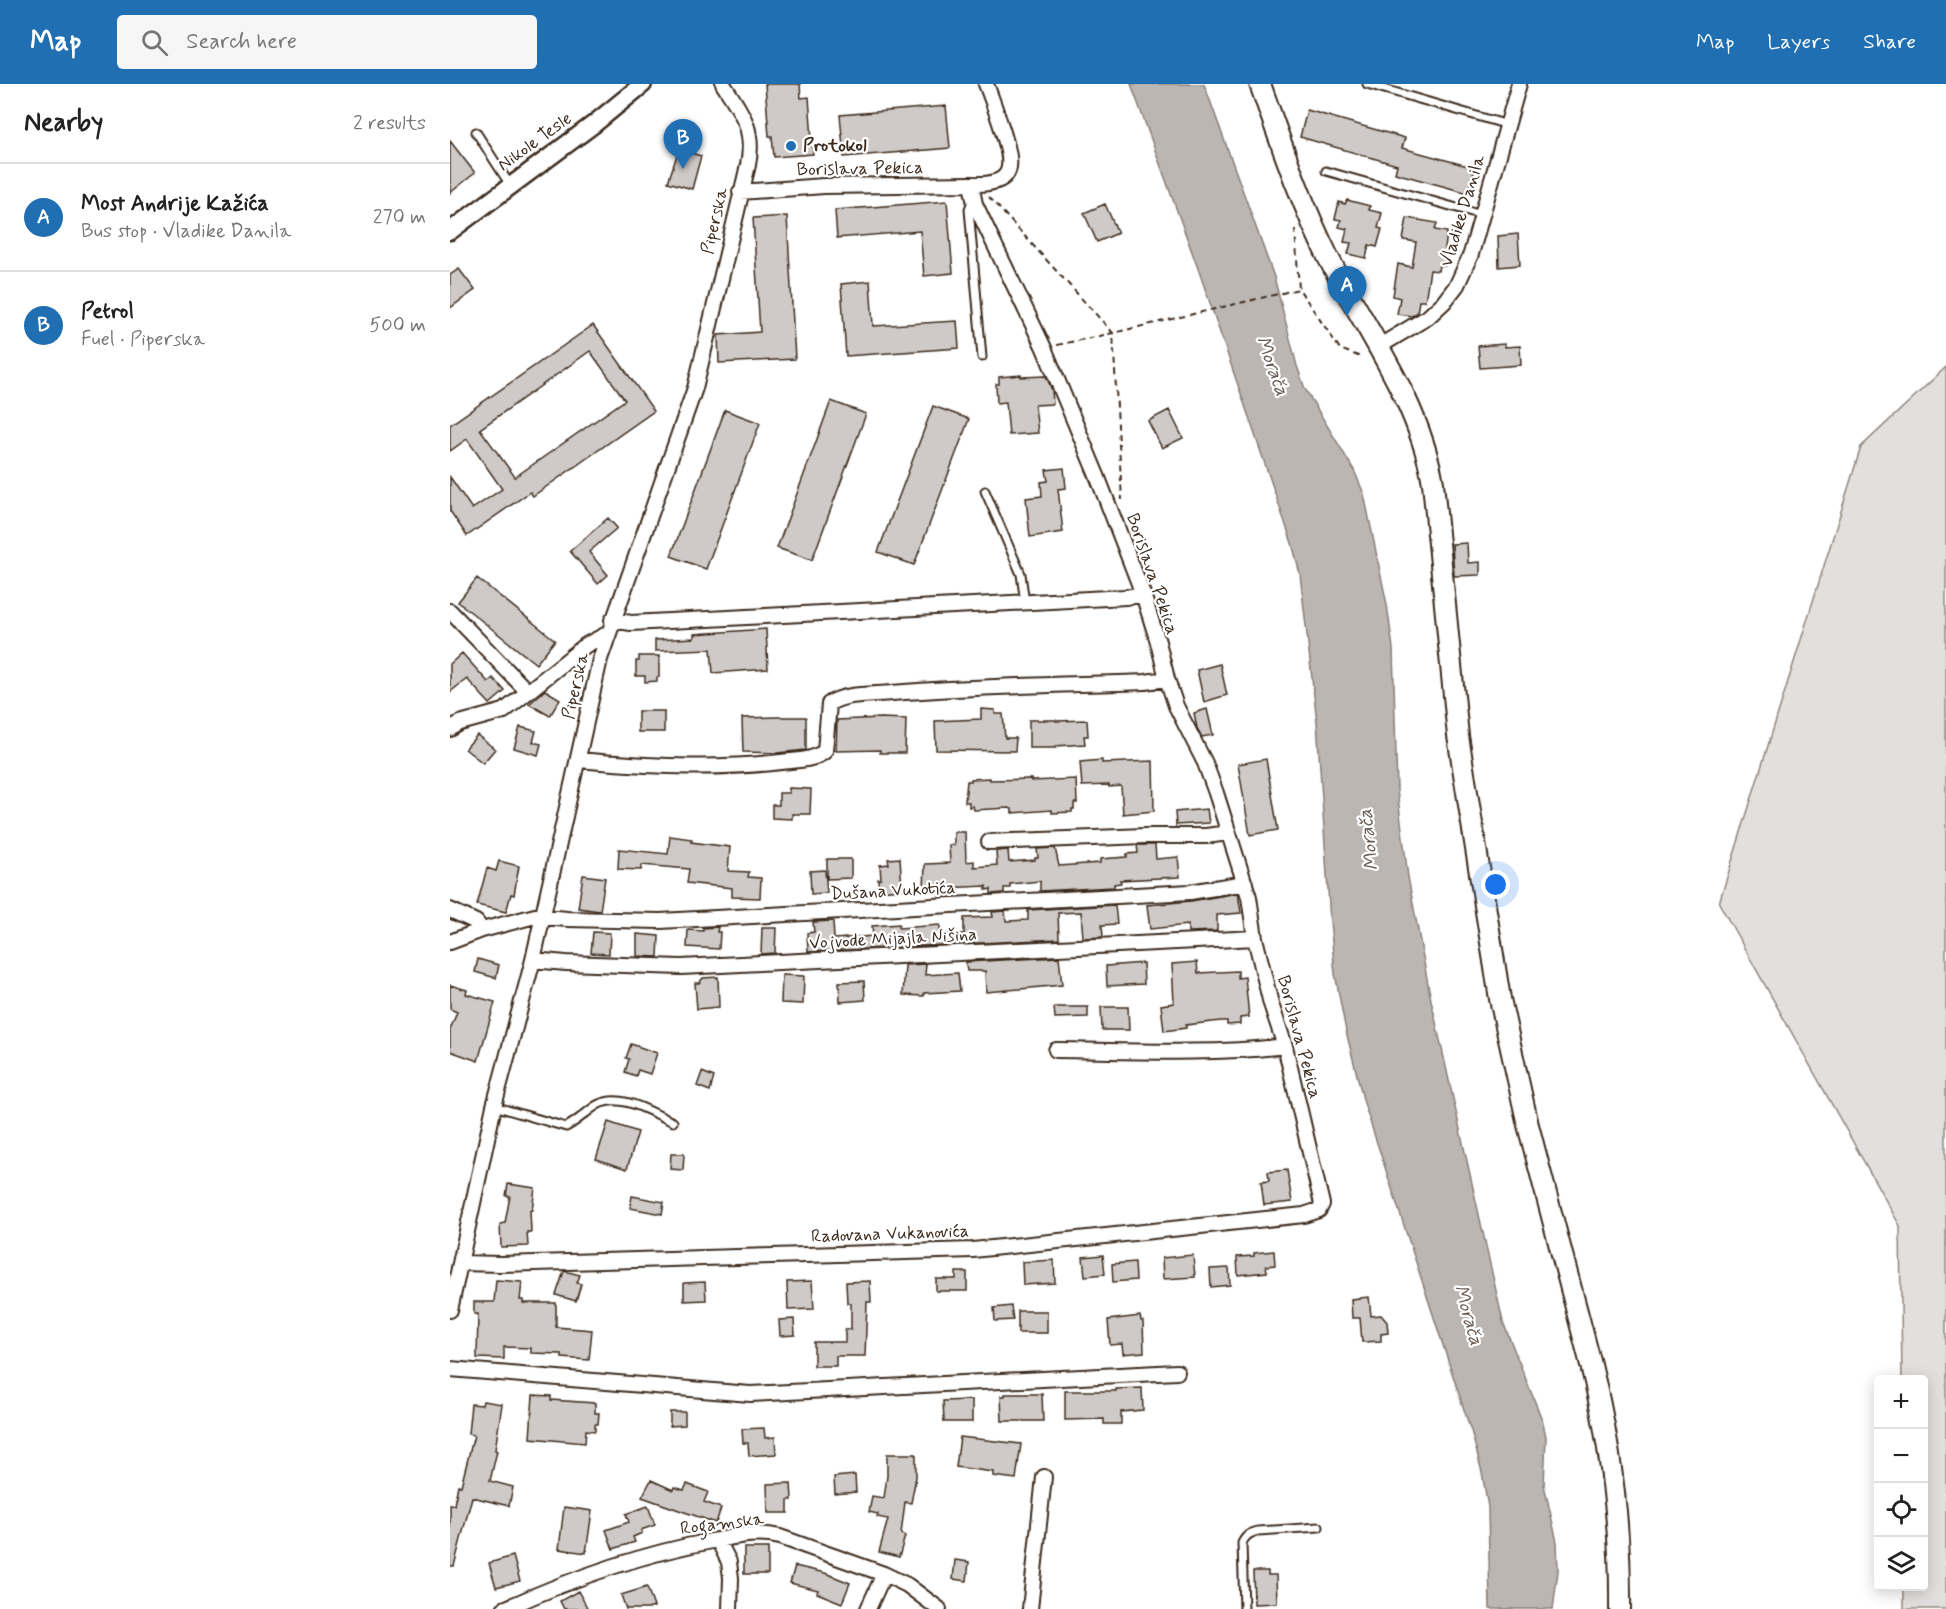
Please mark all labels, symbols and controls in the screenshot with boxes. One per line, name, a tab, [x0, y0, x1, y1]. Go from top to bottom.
search box	[117, 15, 537, 69]
text: Map	[30, 24, 81, 61]
icon: search	[138, 26, 171, 59]
text: Search here	[186, 28, 297, 56]
text: Map	[1696, 28, 1734, 56]
text: Layers	[1767, 28, 1830, 56]
text: Share	[1863, 28, 1916, 56]
text: Nearby	[24, 106, 103, 140]
street label: Nikole Tesle	[493, 107, 577, 177]
text: 2 results	[353, 110, 426, 137]
pin: B	[664, 120, 702, 169]
place label: Protokol	[803, 134, 867, 158]
marker: Protokol	[784, 139, 798, 153]
street label: Vladike Danila	[1435, 152, 1491, 270]
street label: Borislava Pekica	[796, 156, 924, 182]
street label: Piperska	[696, 185, 734, 257]
text: Most Andrije Kažića	[81, 190, 269, 218]
text: A	[37, 204, 50, 231]
text: 270 m	[373, 204, 426, 231]
text: Bus stop · Vladike Danila	[81, 218, 291, 245]
pin: A	[1328, 266, 1366, 316]
text: Petrol	[81, 298, 134, 326]
text: B	[37, 312, 50, 339]
text: 500 m	[369, 312, 426, 339]
text: Fuel · Piperska	[81, 326, 205, 353]
water label: Morača	[1249, 332, 1295, 400]
street label: Borislava Pekica	[1120, 510, 1184, 638]
street label: Piperska	[557, 650, 595, 722]
water label: Morača	[1352, 808, 1386, 872]
your location	[1481, 870, 1510, 899]
street label: Dušana Vukotića	[830, 876, 956, 906]
street label: Vojvode Mijajla Nišina	[808, 923, 978, 955]
street label: Borislava Pekica	[1271, 973, 1327, 1101]
street label: Radovana Vukanovića	[811, 1219, 969, 1249]
water label: Morača	[1446, 1281, 1490, 1349]
map controls	[1874, 1375, 1928, 1591]
button: +	[1874, 1375, 1928, 1429]
button: −	[1874, 1429, 1928, 1483]
button: locate	[1874, 1483, 1928, 1537]
street label: Rogamska	[679, 1507, 765, 1543]
button: layers	[1874, 1537, 1928, 1591]

